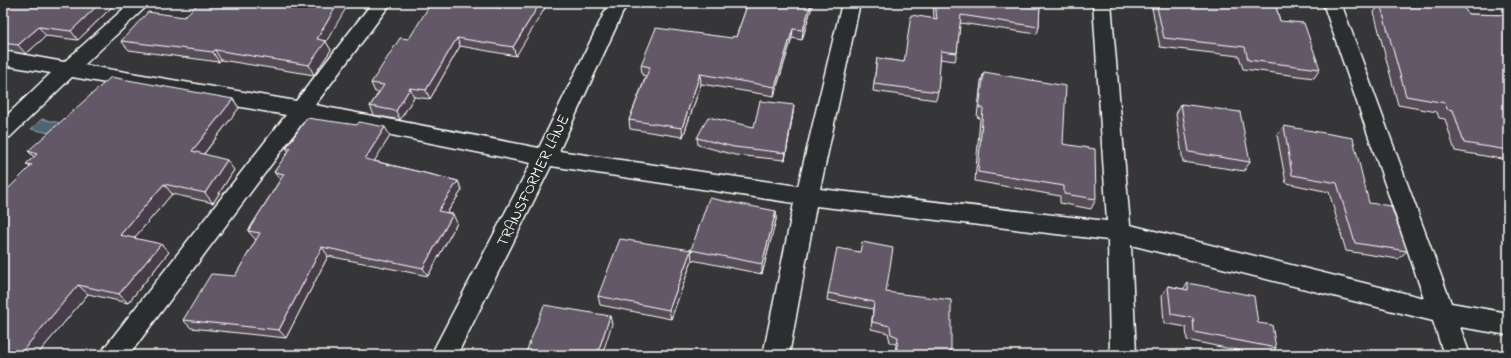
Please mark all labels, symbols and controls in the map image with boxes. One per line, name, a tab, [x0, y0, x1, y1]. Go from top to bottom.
street label: TRANSFORMER LANE	[491, 110, 576, 251]

